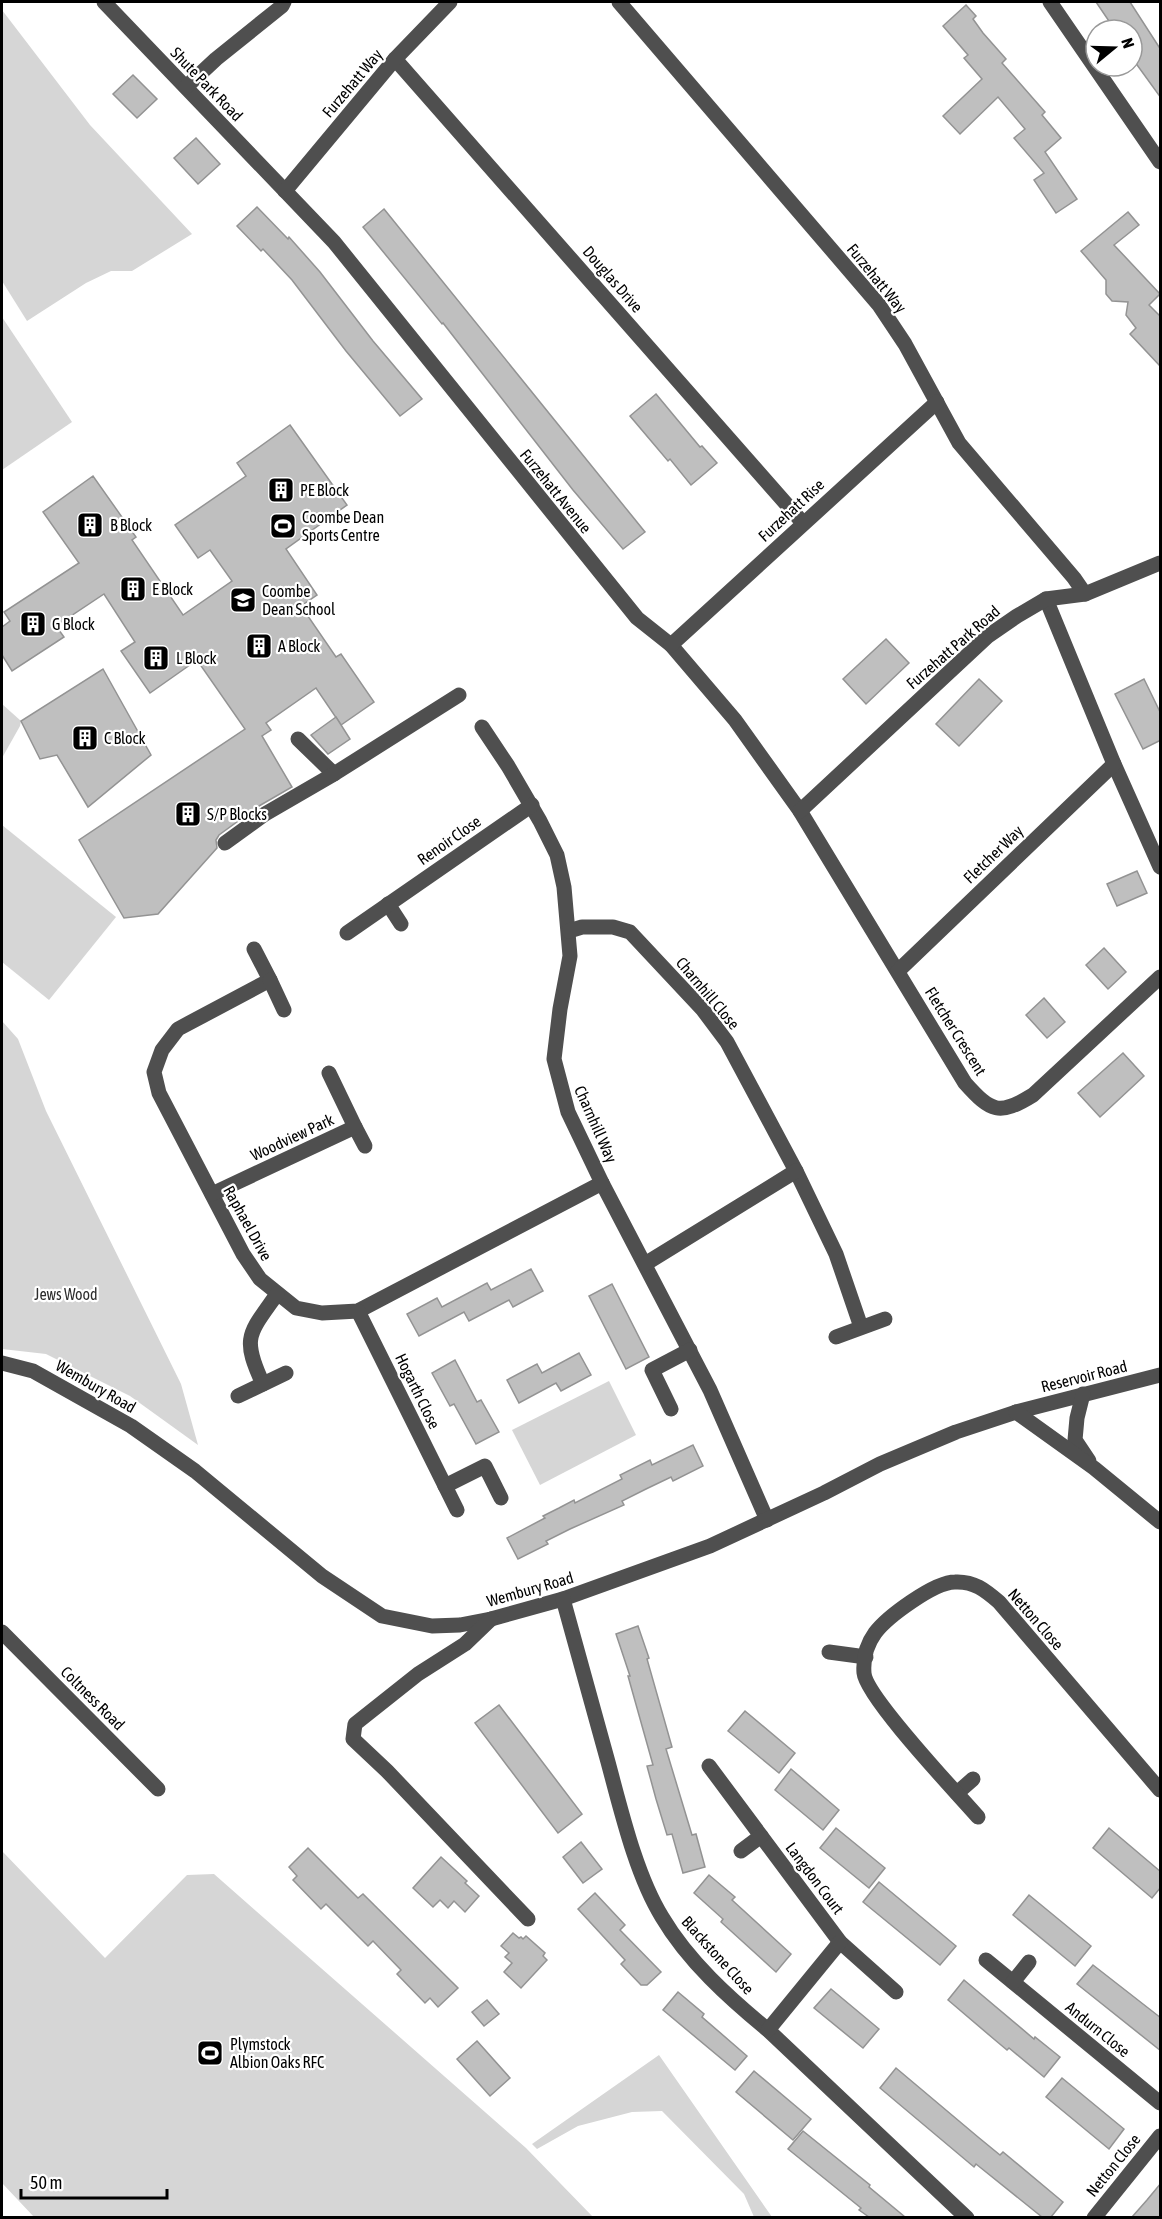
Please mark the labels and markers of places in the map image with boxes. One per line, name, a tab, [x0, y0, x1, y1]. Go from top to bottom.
building icon: PE Block	[266, 475, 296, 505]
place label: PE Block	[300, 481, 349, 499]
place label: Coombe Dean Sports Centre	[302, 508, 384, 545]
building icon: B Block	[75, 510, 105, 540]
sports icon: Coombe Dean Sports Centre	[268, 511, 298, 541]
place label: B Block	[110, 516, 152, 534]
building icon: E Block	[118, 574, 148, 604]
place label: E Block	[152, 580, 193, 598]
place label: Coombe Dean School	[262, 582, 336, 618]
school or university icon: Coombe Dean School	[228, 585, 258, 615]
building icon: G Block	[18, 609, 48, 639]
place label: G Block	[52, 615, 95, 633]
building icon: A Block	[244, 631, 274, 661]
place label: A Block	[278, 637, 320, 655]
building icon: L Block	[141, 643, 171, 673]
place label: L Block	[176, 649, 217, 667]
building icon: C Block	[70, 723, 100, 753]
place label: C Block	[104, 729, 146, 747]
building icon: S/P Blocks	[173, 799, 203, 829]
place label: S/P Blocks	[207, 805, 267, 823]
place label: Plymstock Albion Oaks RFC	[230, 2035, 324, 2071]
sports icon: Plymstock Albion Oaks RFC	[195, 2038, 225, 2068]

